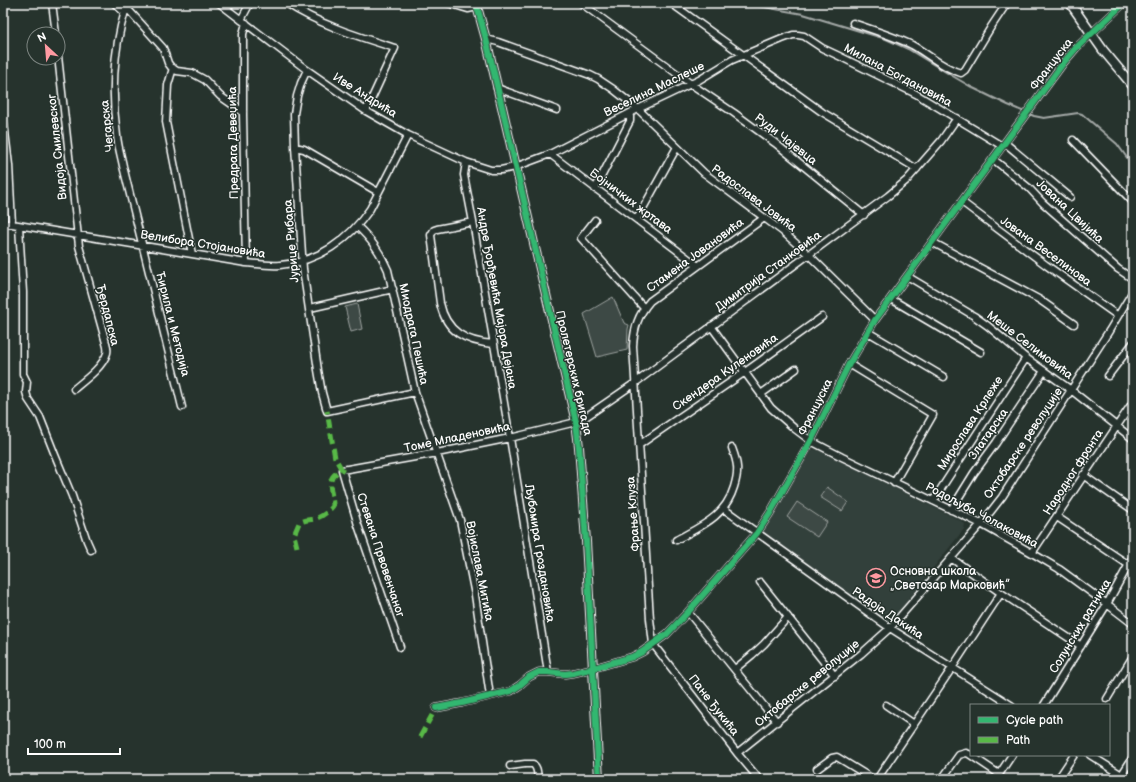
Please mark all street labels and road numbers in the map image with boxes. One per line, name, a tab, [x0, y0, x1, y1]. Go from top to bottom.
street label: Француска	[1026, 35, 1076, 93]
street label: Милана Богдановића	[841, 41, 954, 110]
street label: Веселина Маслеше	[602, 58, 707, 120]
street label: Иве Андрића	[330, 70, 400, 121]
street label: Предрага Девеџића	[225, 86, 242, 200]
street label: Видоја Смилевског	[44, 93, 71, 201]
street label: Чегарска	[97, 99, 118, 153]
street label: Руди Чајевца	[751, 110, 820, 168]
street label: Радослава Јовића	[708, 162, 799, 235]
street label: Бојничких жртава	[586, 165, 675, 237]
street label: Јована Цвијића	[1033, 176, 1107, 247]
street label: Јурице Рибара	[280, 199, 303, 283]
street label: Андре Ђорђевића Мајора Дејана	[473, 205, 520, 390]
street label: Јована Веселинова	[997, 213, 1094, 290]
street label: Стамена Јовановића	[644, 215, 747, 296]
street label: Велибора Стојановића	[139, 227, 267, 262]
street label: Димитрија Станковића	[712, 228, 824, 315]
street label: Ћирила и Методија	[152, 270, 193, 378]
street label: Миодрага Пешића	[395, 282, 432, 386]
street label: Ђердапска	[93, 283, 122, 347]
street label: Меше Селимовића	[983, 308, 1076, 383]
street label: Пролетерских бригада	[552, 309, 595, 437]
street label: Скендера Куленовића	[670, 330, 781, 414]
street label: Мирослава Крлеже	[934, 373, 1007, 473]
street label: Француска	[795, 376, 836, 438]
street label: Октобарске револуције	[981, 385, 1066, 502]
street label: Златарска	[965, 406, 1012, 463]
street label: Томе Младеновића	[403, 419, 512, 456]
street label: Народног фронта	[1040, 427, 1107, 518]
street label: Фрање Клуза	[623, 476, 644, 552]
street label: Родољуба Чолаковића	[923, 479, 1041, 552]
street label: Љубомира Гроздановића	[521, 482, 558, 623]
street label: Стевана Првовенчаног	[353, 491, 408, 620]
street label: Војислава Митића	[462, 520, 497, 623]
street label: Солунских ратника	[1046, 576, 1114, 676]
street label: Радоја Дакића	[849, 584, 926, 643]
street label: Октобарске револуције	[752, 636, 863, 730]
street label: Пане Ђукића	[685, 672, 742, 739]

